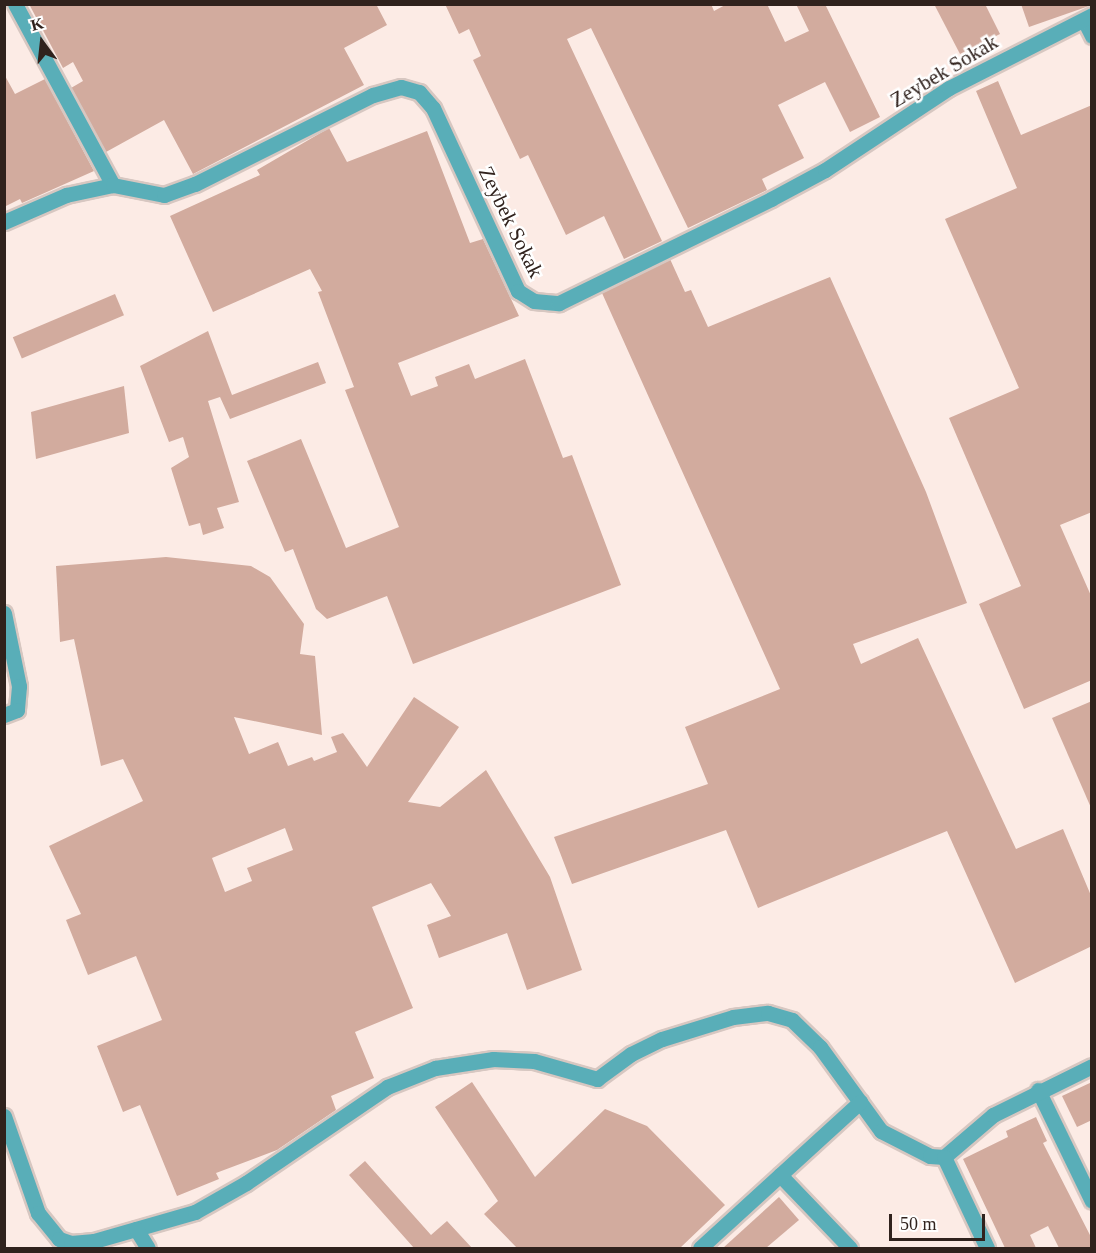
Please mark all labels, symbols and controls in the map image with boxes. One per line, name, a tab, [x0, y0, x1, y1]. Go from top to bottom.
north arrow	[12, 12, 72, 72]
text: K	[29, 14, 45, 34]
street label: Zeybek Sokak	[886, 29, 1002, 113]
street label: Zeybek Sokak	[473, 162, 549, 282]
scale bar	[892, 1202, 988, 1240]
text: 50 m	[900, 1214, 937, 1234]

